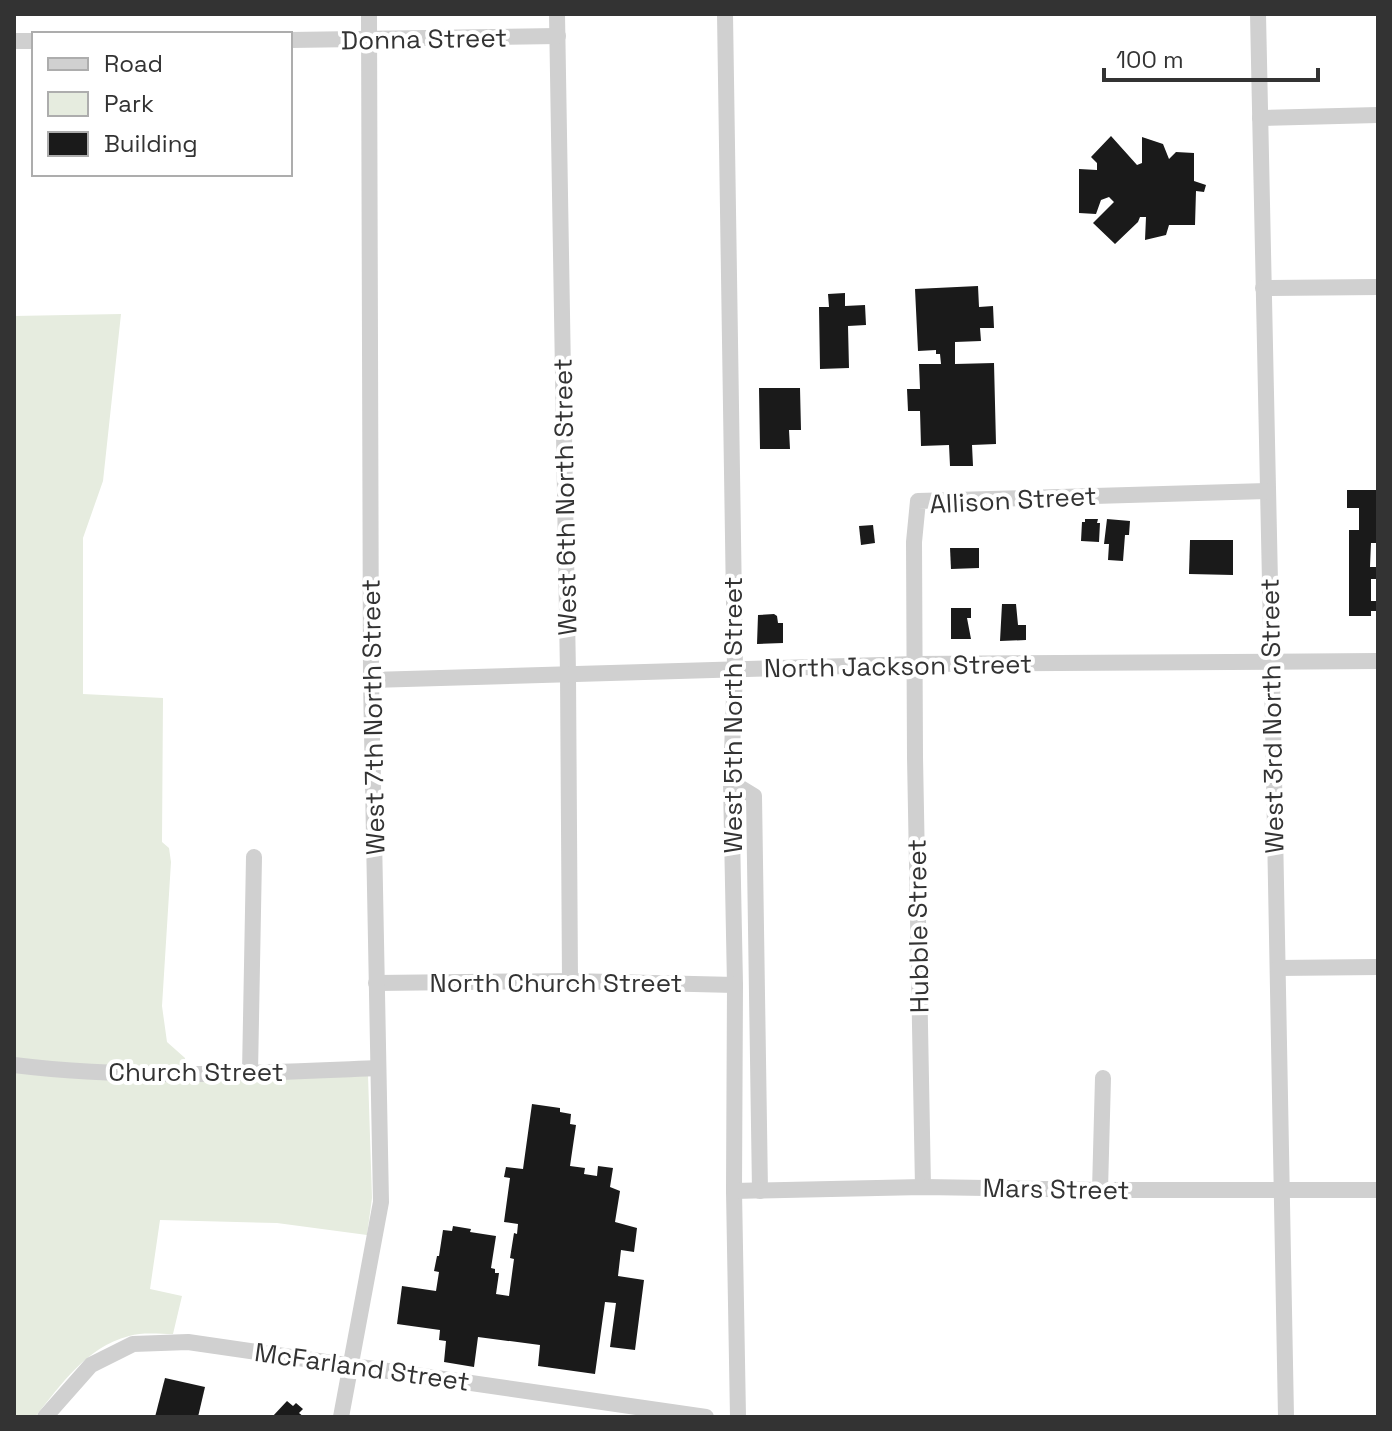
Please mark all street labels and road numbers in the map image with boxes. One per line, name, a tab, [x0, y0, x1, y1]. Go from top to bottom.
street label: Donna Street	[341, 21, 507, 57]
street label: West 6th North Street	[546, 358, 584, 636]
street label: Allison Street	[929, 479, 1097, 521]
street label: West 5th North Street	[716, 576, 750, 854]
street label: West 3rd North Street	[1253, 578, 1291, 854]
street label: West 7th North Street	[354, 579, 392, 855]
street label: North Jackson Street	[764, 647, 1032, 685]
street label: Hubble Street	[899, 839, 937, 1013]
street label: North Church Street	[430, 966, 683, 1000]
street label: Church Street	[108, 1055, 284, 1089]
street label: Mars Street	[982, 1171, 1130, 1207]
street label: McFarland Street	[252, 1335, 472, 1399]

